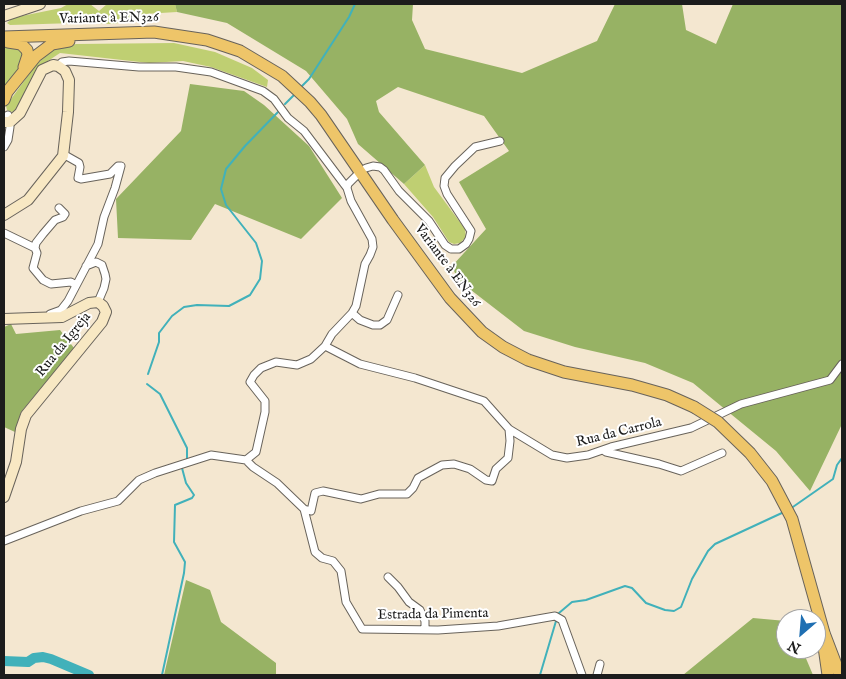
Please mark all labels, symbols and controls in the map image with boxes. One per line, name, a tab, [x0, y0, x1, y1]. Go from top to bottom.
street label: Variante à EN326	[59, 10, 159, 28]
street label: Variante à EN326	[410, 221, 484, 311]
street label: Rua da Igreja	[33, 309, 95, 381]
street label: Rua da Carrola	[575, 414, 663, 452]
street label: Estrada da Pimenta	[377, 606, 489, 624]
north arrow	[776, 609, 826, 659]
text: N	[785, 636, 804, 657]

